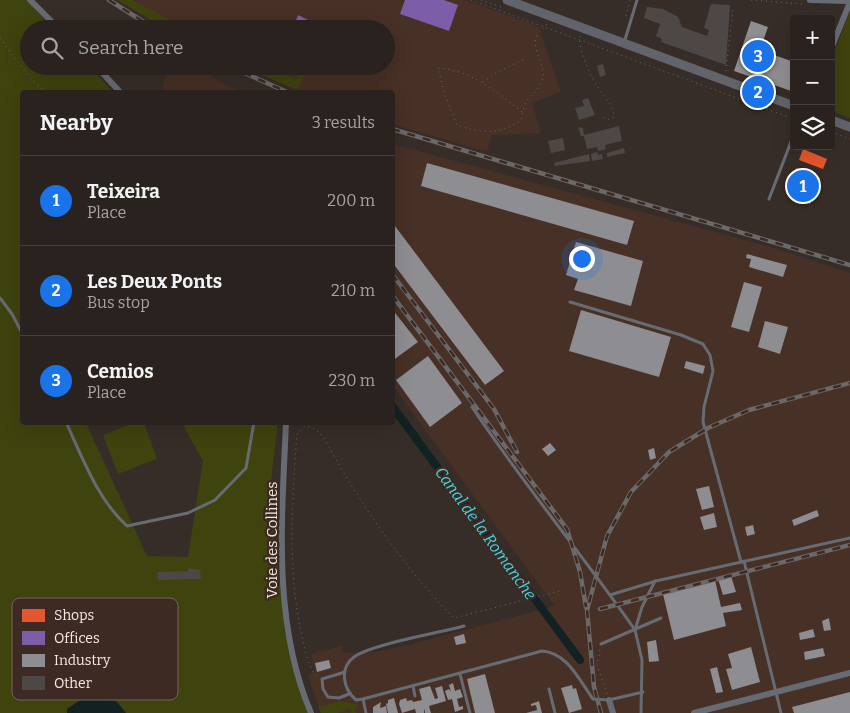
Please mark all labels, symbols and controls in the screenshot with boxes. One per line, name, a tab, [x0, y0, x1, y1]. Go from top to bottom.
map controls	[790, 15, 835, 150]
button: +	[790, 15, 835, 60]
search box	[20, 20, 395, 75]
icon: search	[38, 34, 66, 62]
text: Search here	[78, 36, 183, 59]
pin: 3	[742, 37, 774, 75]
button: −	[790, 60, 835, 105]
pin: 2	[742, 73, 774, 111]
button: layers	[790, 105, 835, 150]
text: Nearby	[40, 110, 113, 136]
text: 3 results	[312, 113, 375, 132]
pin: 1	[787, 167, 819, 205]
text: Teixeira	[87, 180, 160, 203]
text: 1	[53, 191, 59, 210]
text: 200 m	[327, 191, 375, 210]
text: Place	[87, 203, 126, 222]
your location	[569, 246, 595, 272]
text: Les Deux Ponts	[87, 270, 222, 293]
text: 2	[51, 281, 61, 300]
text: 210 m	[331, 281, 375, 300]
text: Bus stop	[87, 293, 150, 312]
text: Cemios	[87, 360, 154, 383]
text: 3	[51, 371, 61, 390]
text: 230 m	[328, 371, 375, 390]
text: Place	[87, 383, 126, 402]
water label: Canal de la Romanche	[431, 463, 540, 603]
street label: Voie des Collines	[263, 482, 281, 598]
legend	[12, 598, 178, 700]
text: Shops	[54, 607, 94, 624]
text: Offices	[54, 630, 100, 647]
text: Industry	[54, 652, 111, 669]
text: Other	[54, 675, 92, 692]

